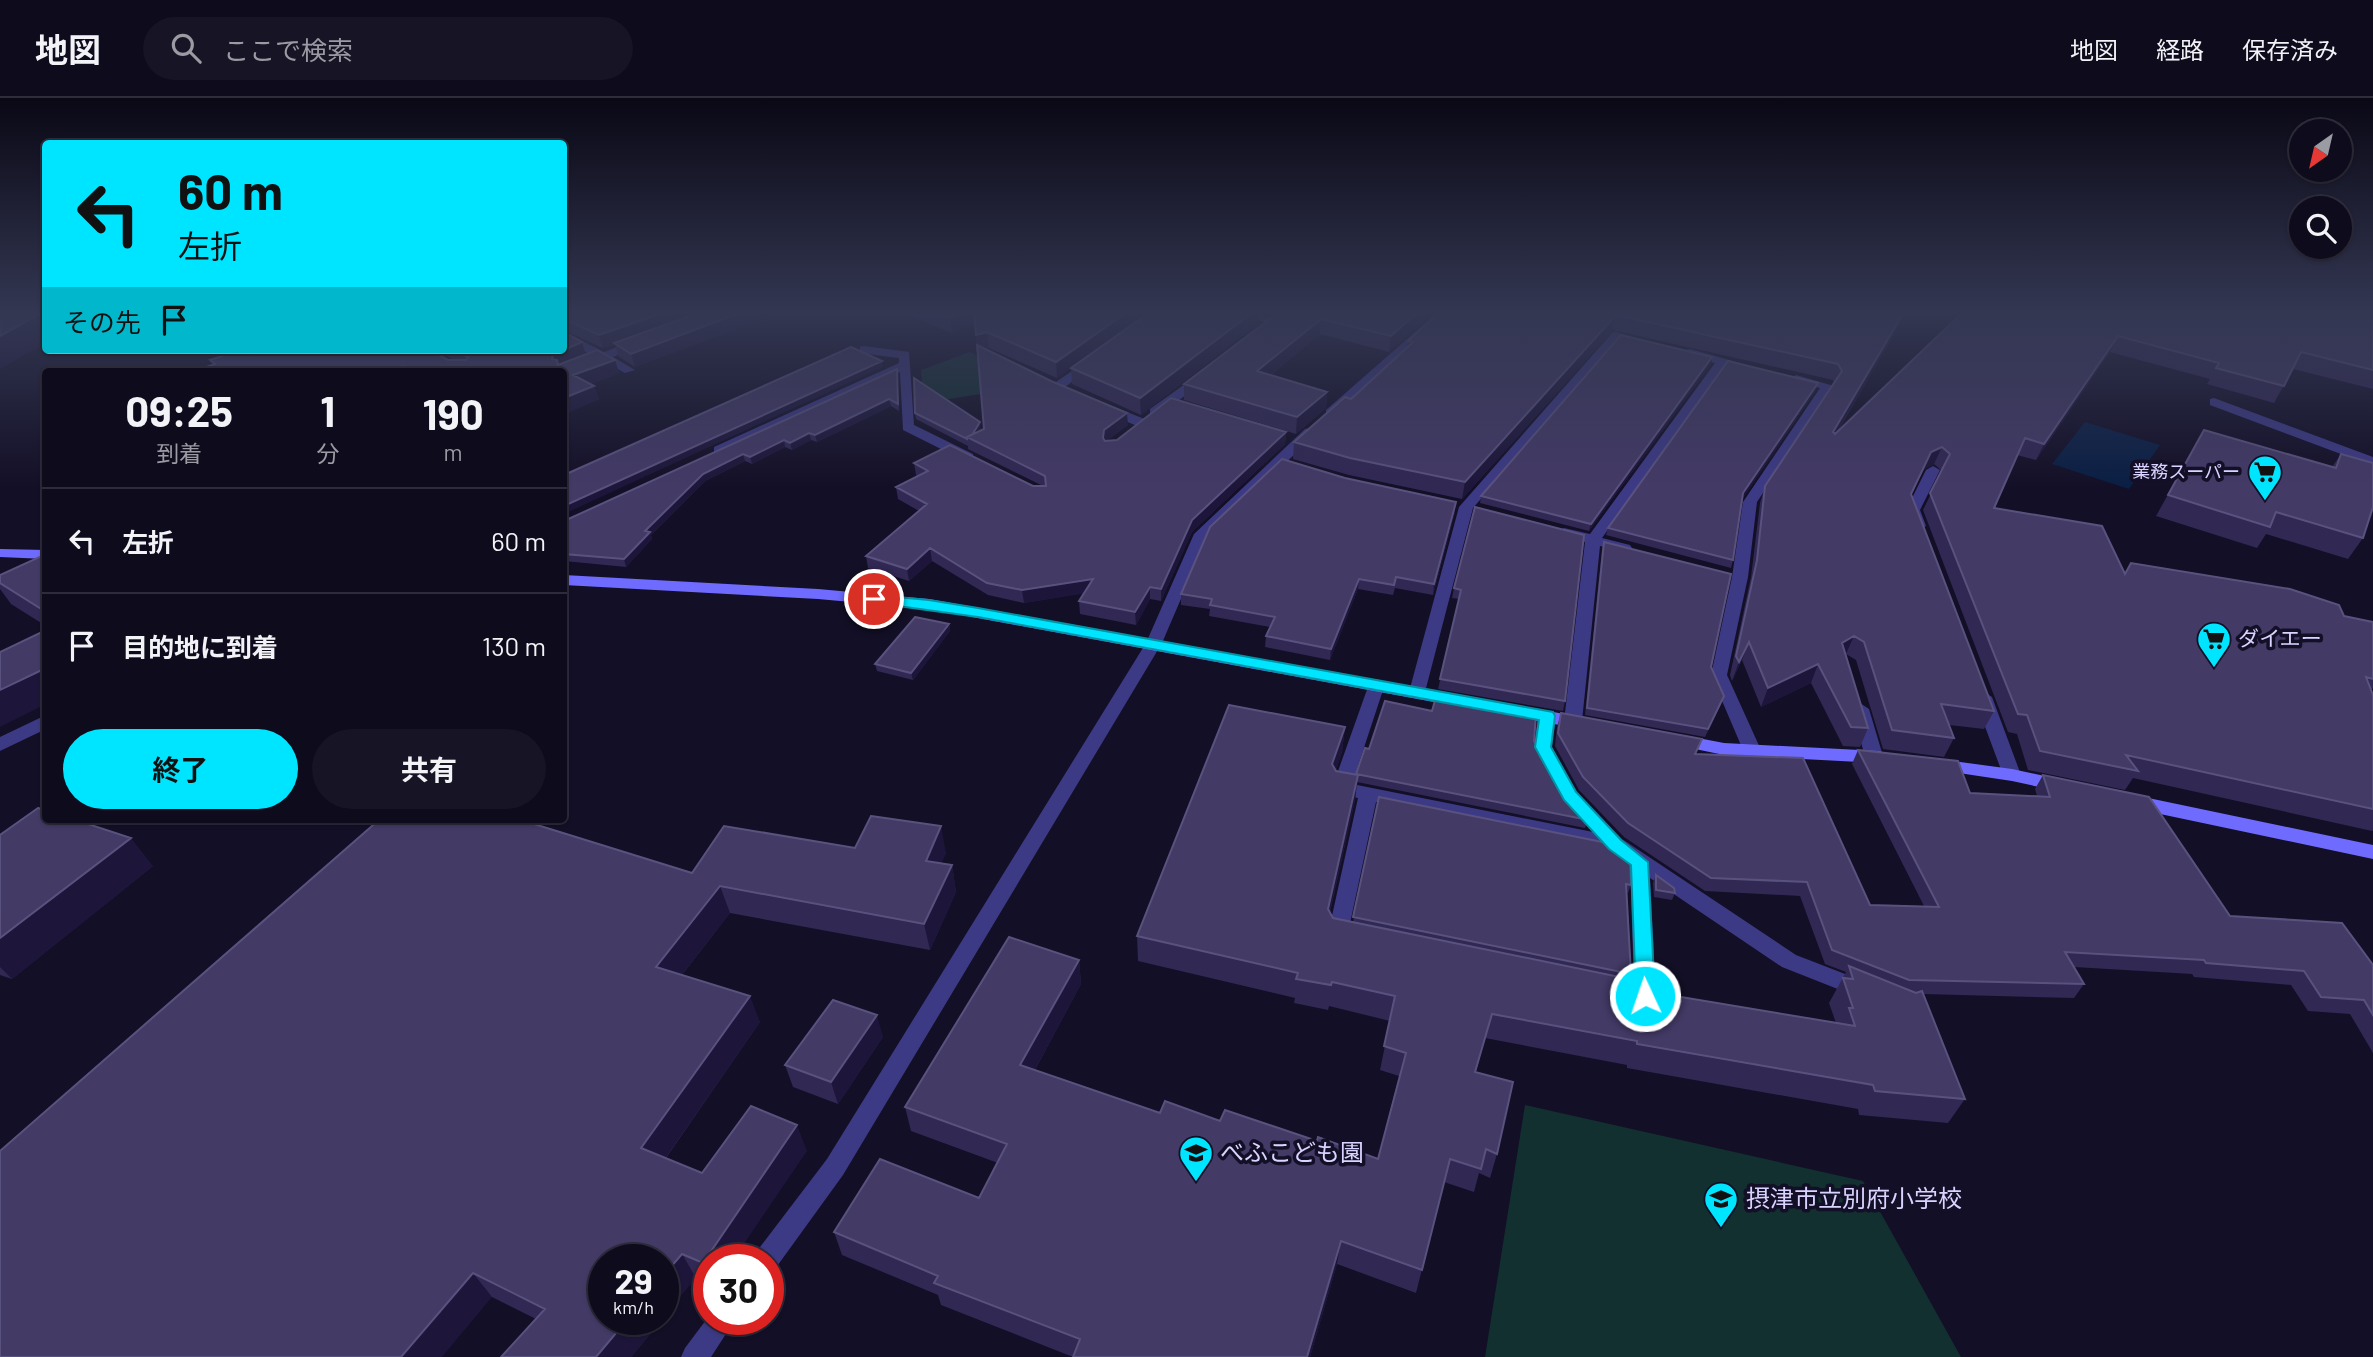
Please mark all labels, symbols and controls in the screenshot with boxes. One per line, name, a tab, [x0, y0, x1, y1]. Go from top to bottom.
search box	[143, 17, 633, 80]
text: 地図	[35, 29, 101, 69]
icon: search	[167, 29, 205, 67]
text: ここで検索	[223, 34, 353, 65]
text: 地図	[2070, 35, 2118, 64]
text: 経路	[2156, 35, 2204, 64]
text: 保存済み	[2242, 35, 2338, 64]
north arrow	[2289, 119, 2352, 182]
map controls	[2289, 119, 2352, 259]
text: 60 m	[178, 161, 283, 220]
icon: left	[63, 168, 154, 259]
button: search	[2289, 196, 2352, 259]
text: 左折	[178, 226, 242, 264]
icon: arrive	[155, 301, 193, 339]
text: その先	[63, 306, 141, 337]
text: 09:25	[125, 385, 233, 435]
text: 1	[320, 385, 335, 435]
text: 190	[423, 388, 484, 438]
text: m	[444, 438, 463, 466]
text: 到着	[156, 439, 202, 467]
text: 分	[316, 439, 339, 467]
supermarket icon: 業務スーパー	[2246, 453, 2284, 502]
place label: 業務スーパー	[2132, 460, 2240, 482]
icon: left	[63, 522, 101, 560]
text: 60 m	[491, 525, 546, 556]
text: 左折	[122, 526, 174, 557]
pin	[844, 569, 904, 629]
icon: arrive	[855, 580, 893, 618]
supermarket icon: ダイエー	[2195, 620, 2233, 669]
place label: ダイエー	[2238, 625, 2322, 650]
icon: arrive	[63, 627, 101, 665]
text: 130 m	[482, 630, 546, 661]
text: 目的地に到着	[122, 631, 278, 662]
button: 終了	[63, 729, 298, 809]
button: 共有	[312, 729, 546, 809]
position arrow	[1608, 959, 1682, 1033]
school or university icon: べふこども園	[1177, 1134, 1215, 1183]
place label: べふこども園	[1220, 1137, 1364, 1166]
school or university icon: 摂津市立別府小学校	[1702, 1180, 1740, 1229]
place label: 摂津市立別府小学校	[1746, 1183, 1962, 1212]
speed limit sign: 30	[693, 1244, 784, 1335]
text: 29	[614, 1259, 653, 1301]
text: km/h	[613, 1296, 654, 1318]

